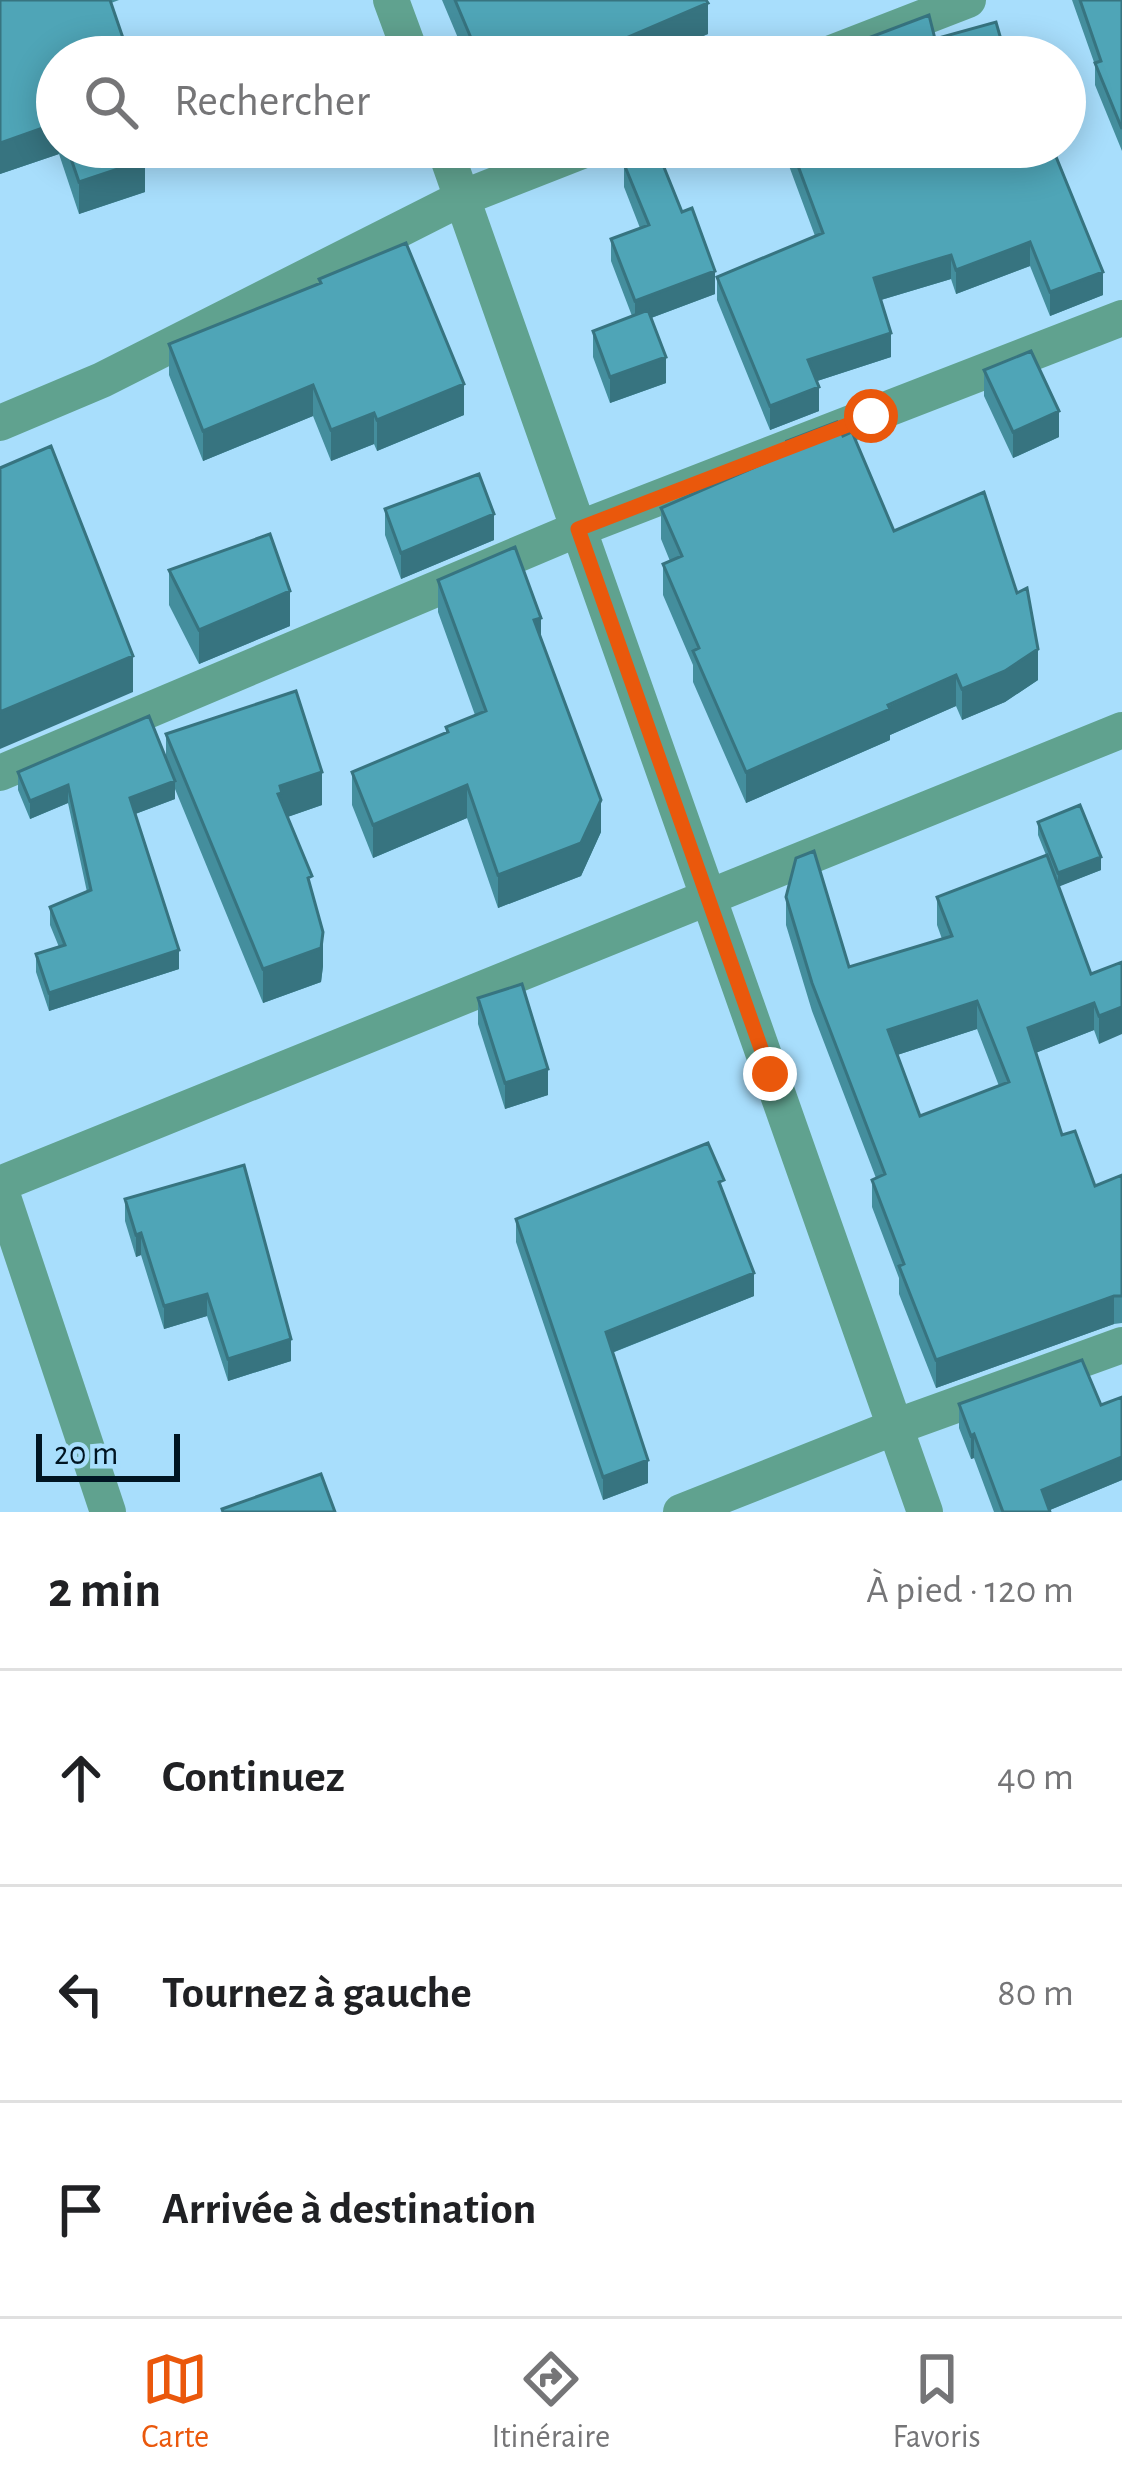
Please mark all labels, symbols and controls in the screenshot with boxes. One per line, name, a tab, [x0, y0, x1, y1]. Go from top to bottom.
search box	[36, 36, 1086, 168]
icon: search	[78, 69, 144, 135]
text: Rechercher	[174, 79, 370, 124]
route start	[844, 389, 898, 443]
route end	[743, 1047, 797, 1101]
scale bar	[36, 1428, 180, 1481]
text: 20 m	[54, 1438, 118, 1471]
text: 2 min	[48, 1565, 161, 1616]
text: À pied · 120 m	[866, 1571, 1074, 1610]
icon: ahead	[48, 1745, 114, 1811]
text: Continuez	[162, 1755, 345, 1800]
text: 40 m	[997, 1758, 1074, 1797]
icon: left	[48, 1961, 114, 2027]
text: Tournez à gauche	[162, 1971, 472, 2016]
text: 80 m	[997, 1974, 1074, 2013]
icon: arrive	[48, 2177, 114, 2243]
text: Arrivée à destination	[162, 2187, 536, 2232]
tab: Carte	[141, 2346, 209, 2458]
tab: Itinéraire	[491, 2346, 610, 2458]
tab: Favoris	[892, 2346, 981, 2458]

